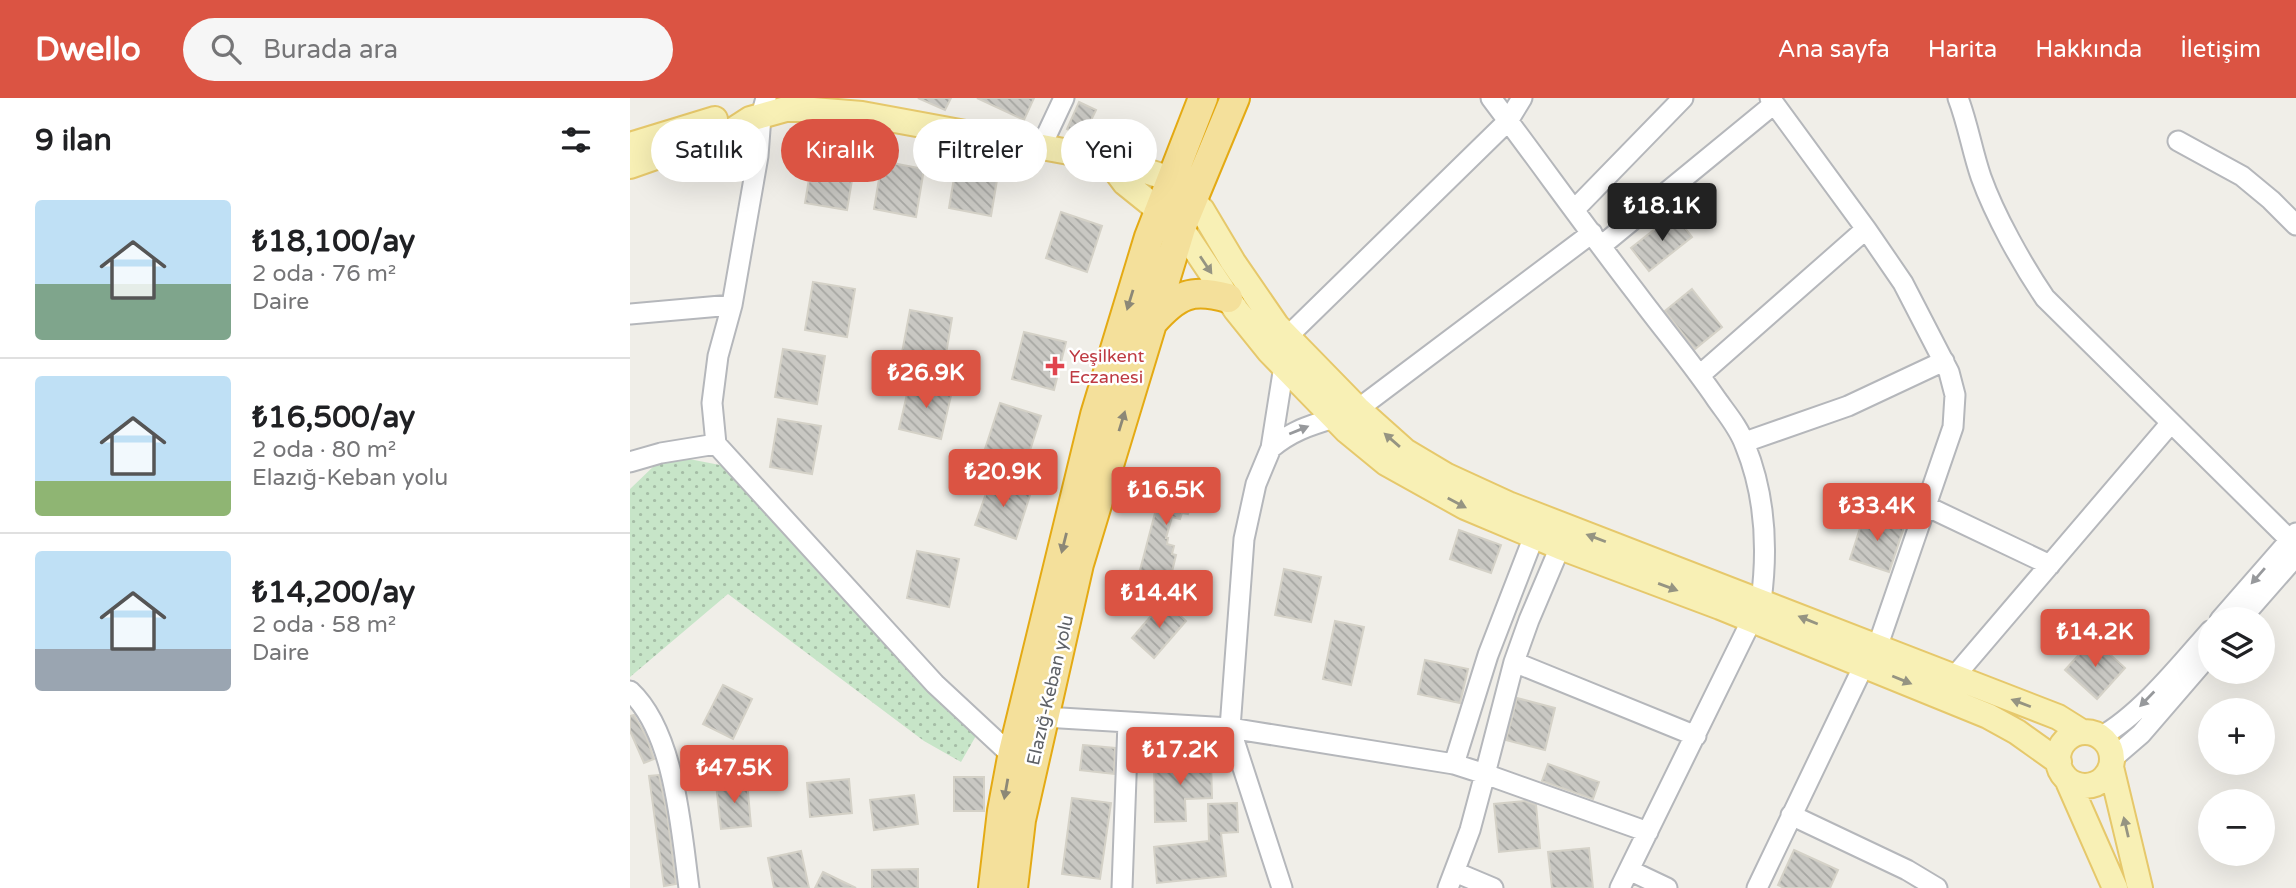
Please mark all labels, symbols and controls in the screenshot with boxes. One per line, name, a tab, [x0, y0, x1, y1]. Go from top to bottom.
search box	[183, 18, 673, 81]
text: Dwello	[35, 30, 141, 69]
icon: search	[207, 30, 245, 68]
text: Burada ara	[263, 34, 398, 65]
text: Ana sayfa	[1778, 35, 1890, 64]
text: Harita	[1928, 35, 1997, 64]
text: Hakkında	[2035, 35, 2142, 64]
text: İletişim	[2180, 35, 2261, 64]
chip: Satılık	[651, 119, 767, 182]
chip: Kiralık	[781, 119, 899, 182]
chip: Filtreler	[913, 119, 1047, 182]
chip: Yeni	[1061, 119, 1157, 182]
icon: filters	[557, 121, 595, 159]
text: 9 ilan	[35, 122, 112, 159]
pin: ₺18.1K	[1605, 184, 1719, 243]
text: ₺18.1K	[1624, 192, 1700, 220]
text: ₺18,100/ay	[252, 223, 415, 260]
icon: home	[91, 228, 175, 312]
one-way arrow	[1199, 256, 1213, 274]
text: 2 oda · 76 m²	[252, 260, 396, 288]
text: Daire	[252, 288, 309, 316]
one-way arrow	[1124, 290, 1134, 311]
place label: Yeşilkent Eczanesi	[1069, 345, 1145, 388]
pin: ₺26.9K	[869, 350, 983, 410]
marker: Yeşilkent Eczanesi	[1047, 358, 1063, 374]
text: ₺26.9K	[888, 359, 964, 387]
text: ₺16,500/ay	[252, 399, 415, 436]
icon: home	[91, 404, 175, 488]
one-way arrow	[1117, 410, 1127, 431]
one-way arrow	[1289, 424, 1309, 436]
one-way arrow	[1384, 433, 1401, 449]
text: 2 oda · 80 m²	[252, 436, 396, 464]
pin: ₺20.9K	[946, 450, 1060, 509]
text: ₺20.9K	[965, 458, 1041, 486]
text: Elazığ-Keban yolu	[252, 464, 448, 492]
pin: ₺16.5K	[1109, 468, 1223, 527]
text: ₺16.5K	[1128, 476, 1204, 504]
pin: ₺33.4K	[1820, 484, 1934, 543]
text: ₺33.4K	[1839, 492, 1915, 520]
one-way arrow	[1447, 497, 1467, 508]
one-way arrow	[1058, 532, 1069, 554]
one-way arrow	[1586, 533, 1607, 544]
one-way arrow	[2250, 567, 2266, 585]
pin: ₺14.4K	[1102, 570, 1216, 630]
text: ₺14,200/ay	[252, 574, 415, 611]
icon: home	[91, 579, 175, 663]
text: ₺14.4K	[1121, 579, 1197, 607]
one-way arrow	[1657, 582, 1678, 593]
map controls	[2198, 607, 2275, 866]
button: layers	[2198, 607, 2275, 684]
pin: ₺14.2K	[2038, 610, 2152, 669]
text: 2 oda · 58 m²	[252, 611, 396, 639]
street label: Elazığ-Keban yolu	[1022, 613, 1078, 767]
one-way arrow	[1798, 615, 1819, 626]
text: ₺14.2K	[2057, 618, 2133, 646]
text: Daire	[252, 639, 309, 667]
one-way arrow	[1892, 675, 1913, 686]
one-way arrow	[2140, 690, 2156, 707]
one-way arrow	[2010, 697, 2031, 708]
button: +	[2198, 698, 2275, 775]
pin: ₺17.2K	[1123, 728, 1237, 787]
text: ₺17.2K	[1142, 736, 1218, 764]
pin: ₺47.5K	[677, 746, 791, 805]
text: ₺47.5K	[696, 754, 772, 782]
one-way arrow	[1001, 778, 1012, 800]
button: −	[2198, 789, 2275, 866]
one-way arrow	[2120, 816, 2131, 838]

